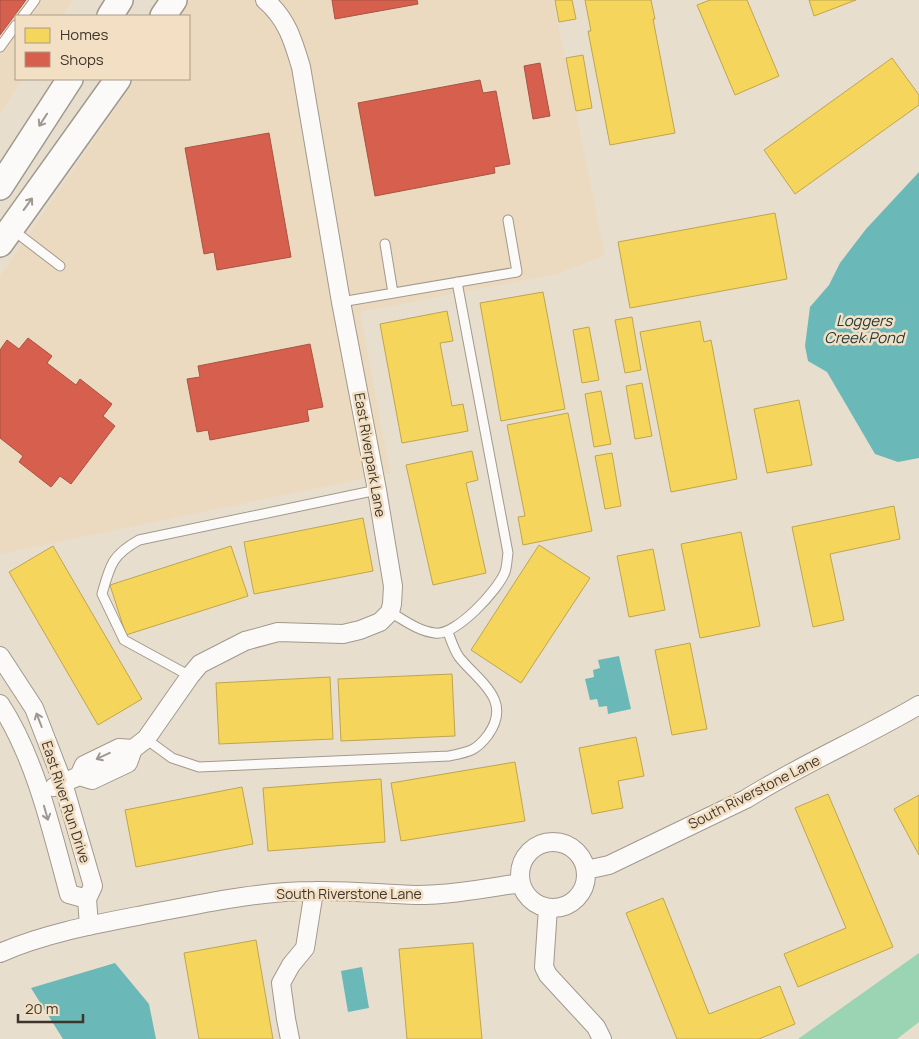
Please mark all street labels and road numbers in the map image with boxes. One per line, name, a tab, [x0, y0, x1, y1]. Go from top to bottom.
street label: East Riverpark Lane	[350, 391, 391, 519]
street label: East River Run Drive	[38, 738, 95, 865]
street label: South Riverstone Lane	[685, 750, 823, 833]
street label: South Riverstone Lane	[276, 884, 422, 903]

